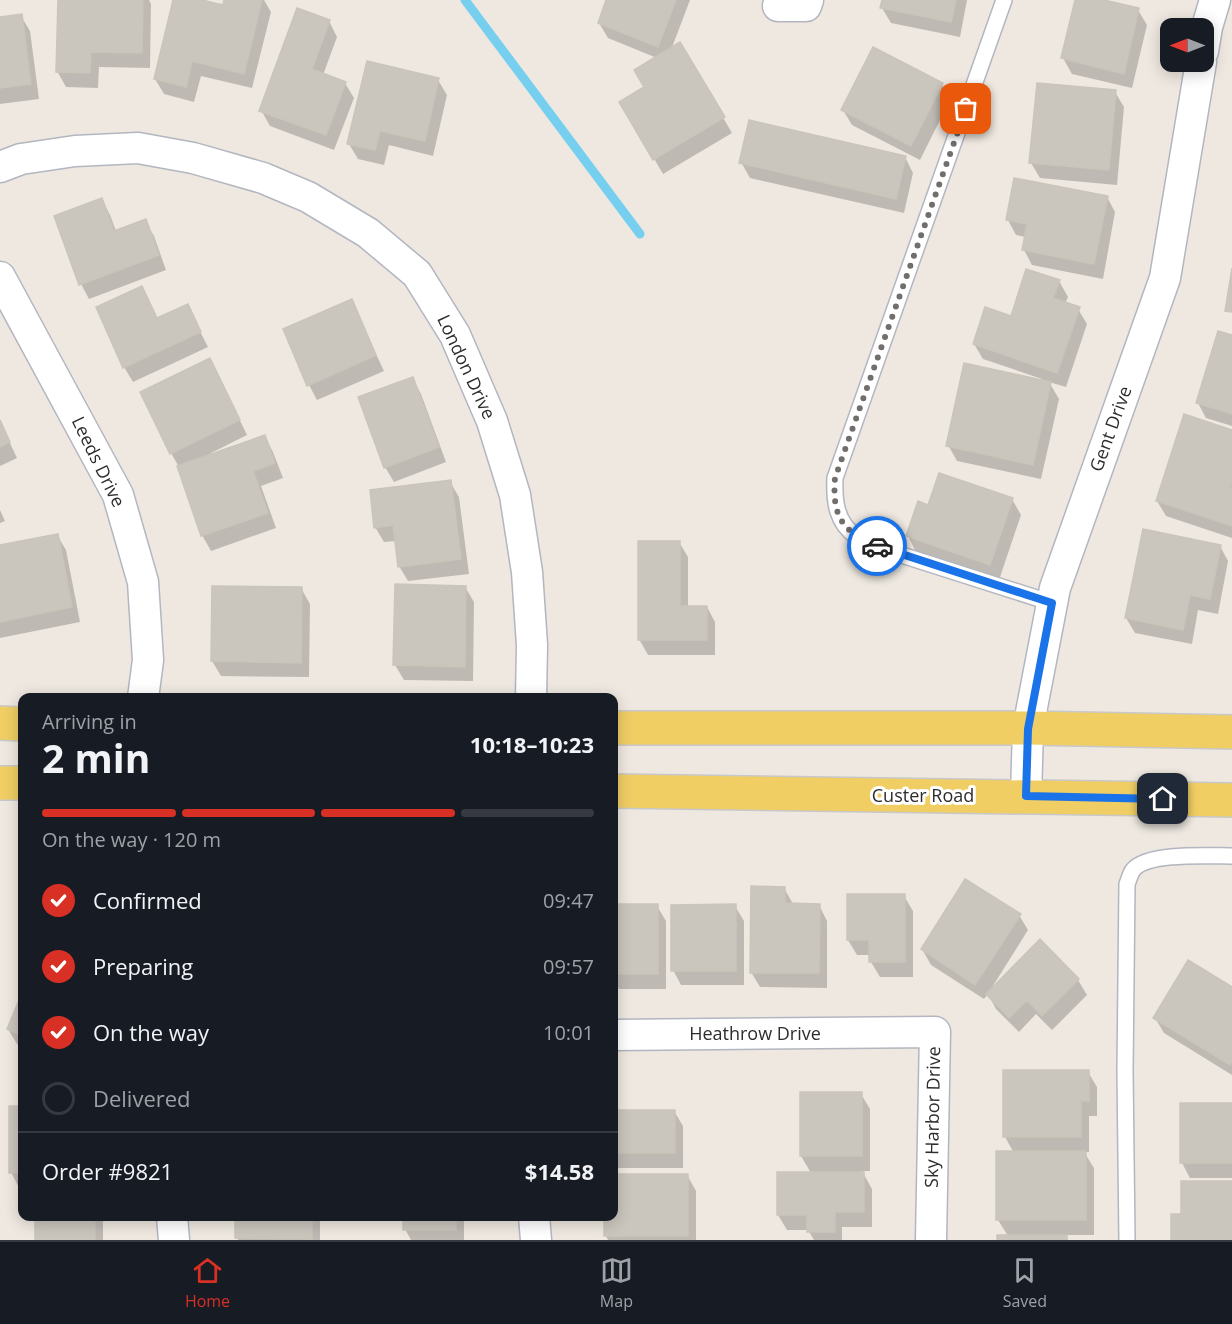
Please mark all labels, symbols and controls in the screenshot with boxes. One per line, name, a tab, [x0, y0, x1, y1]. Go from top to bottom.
north arrow	[1160, 18, 1214, 72]
map controls	[1160, 18, 1214, 72]
pin	[940, 83, 991, 134]
icon: bag	[949, 92, 982, 125]
street label: London Drive	[432, 310, 502, 423]
street label: Gent Drive	[1083, 383, 1137, 475]
street label: Leeds Drive	[67, 412, 131, 511]
courier	[847, 516, 907, 576]
icon: car	[861, 530, 894, 563]
text: Arriving in	[42, 708, 137, 735]
text: 10:18–10:23	[470, 729, 594, 759]
text: 2 min	[42, 731, 150, 784]
pin	[1137, 773, 1188, 824]
icon: home	[1146, 782, 1179, 815]
street label: Custer Road	[872, 783, 974, 807]
text: On the way · 120 m	[42, 826, 221, 853]
icon: check	[42, 884, 75, 917]
text: Confirmed	[93, 885, 202, 915]
text: 09:47	[543, 887, 594, 914]
icon: check	[42, 950, 75, 983]
text: Preparing	[93, 951, 193, 981]
text: 09:57	[543, 953, 594, 980]
icon: check	[42, 1016, 75, 1049]
text: On the way	[93, 1017, 209, 1047]
text: 10:01	[543, 1019, 594, 1046]
street label: Heathrow Drive	[689, 1021, 821, 1045]
street label: Sky Harbor Drive	[919, 1046, 945, 1188]
text: Delivered	[93, 1083, 191, 1113]
text: Order #9821	[42, 1156, 173, 1186]
text: $14.58	[525, 1156, 594, 1186]
tab: Home	[185, 1254, 230, 1312]
tab: Map	[600, 1254, 633, 1312]
tab: Saved	[1003, 1254, 1047, 1312]

